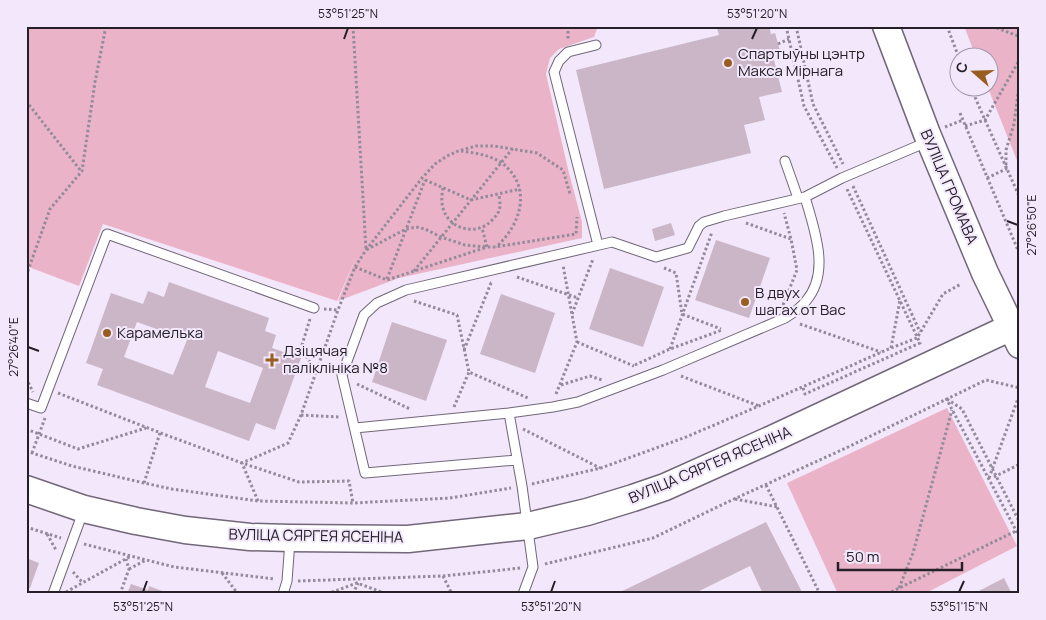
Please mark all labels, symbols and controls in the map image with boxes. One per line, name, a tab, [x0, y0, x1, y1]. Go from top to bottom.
text: 53°51'25"N	[318, 5, 378, 22]
text: 53°51'20"N	[727, 5, 787, 22]
place label: Спартыўны цэнтр Макса Мірнага	[738, 43, 865, 81]
north arrow	[948, 48, 998, 98]
marker: Спартыўны цэнтр Макса Мірнага	[722, 57, 734, 69]
text: С	[951, 59, 972, 75]
street label: ВУЛІЦА ГРОМАВА	[916, 126, 983, 248]
text: 27°26'50"E	[1023, 194, 1040, 255]
place label: В двух шагах от Вас	[755, 282, 846, 320]
marker: В двух шагах от Вас	[739, 296, 751, 308]
text: 27°26'40"E	[5, 317, 22, 377]
place label: Карамелька	[117, 322, 203, 343]
marker: Карамелька	[101, 327, 113, 339]
place label: Дзіцячая паліклініка №8	[283, 340, 388, 378]
marker: Дзіцячая паліклініка №8	[265, 353, 279, 367]
street label: ВУЛІЦА СЯРГЕЯ ЯСЕНІНА	[625, 421, 795, 508]
street label: ВУЛІЦА СЯРГЕЯ ЯСЕНІНА	[228, 523, 404, 548]
scale bar	[838, 540, 962, 572]
text: 50 m	[846, 546, 880, 567]
text: 53°51'25"N	[113, 598, 173, 615]
text: 53°51'20"N	[521, 598, 581, 615]
text: 53°51'15"N	[930, 598, 988, 615]

